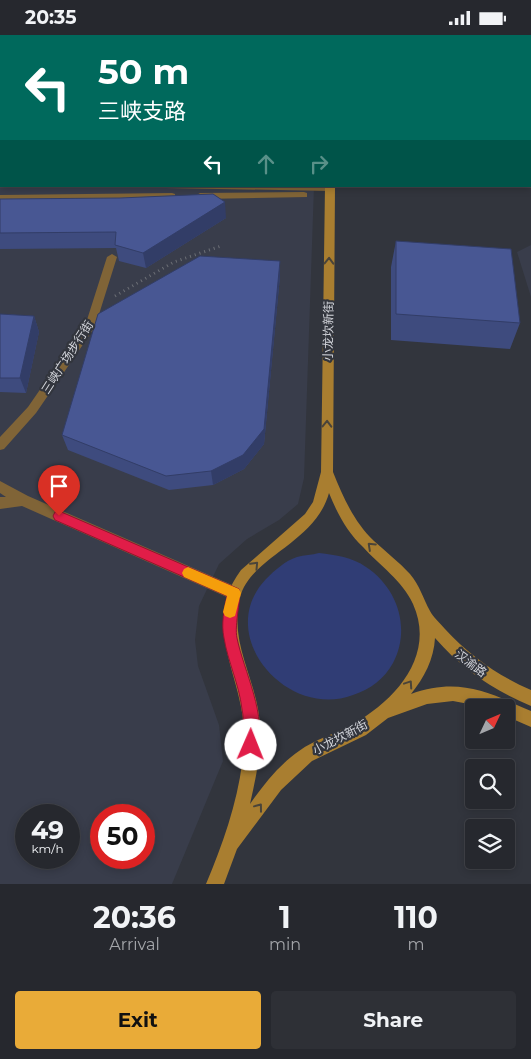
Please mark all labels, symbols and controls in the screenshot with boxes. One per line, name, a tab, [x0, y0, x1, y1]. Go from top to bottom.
text: 20:35	[25, 6, 76, 29]
text: 50 m	[98, 50, 189, 93]
icon: left	[15, 55, 80, 120]
text: 三峡支路	[98, 98, 186, 125]
icon: left	[199, 150, 227, 178]
icon: ahead	[252, 150, 280, 178]
icon: right	[305, 150, 333, 178]
one-way arrow	[324, 257, 334, 264]
street label: 小龙坎新街	[320, 301, 336, 361]
street label: 三峡广场步行街	[38, 318, 96, 396]
one-way arrow	[322, 419, 332, 427]
pin	[38, 465, 80, 516]
icon: arrive	[45, 472, 73, 500]
one-way arrow	[367, 543, 376, 552]
one-way arrow	[249, 562, 258, 571]
street label: 汉渝路	[452, 646, 490, 680]
one-way arrow	[403, 680, 412, 690]
north arrow	[465, 699, 515, 749]
map controls	[465, 699, 515, 869]
street label: 小龙坎新街	[310, 716, 370, 758]
position arrow	[224, 718, 276, 770]
button: search	[465, 759, 515, 809]
one-way arrow	[253, 803, 262, 813]
speed limit sign: 50	[90, 804, 155, 869]
text: 49	[31, 815, 64, 845]
button: layers	[465, 819, 515, 869]
text: km/h	[31, 841, 64, 856]
text: 20:36	[93, 899, 176, 936]
text: 1	[279, 899, 291, 936]
text: 110	[394, 899, 438, 936]
text: Arrival	[109, 935, 160, 954]
text: min	[269, 935, 301, 954]
text: m	[408, 935, 425, 954]
button: Exit	[15, 991, 261, 1049]
button: Share	[271, 991, 516, 1049]

